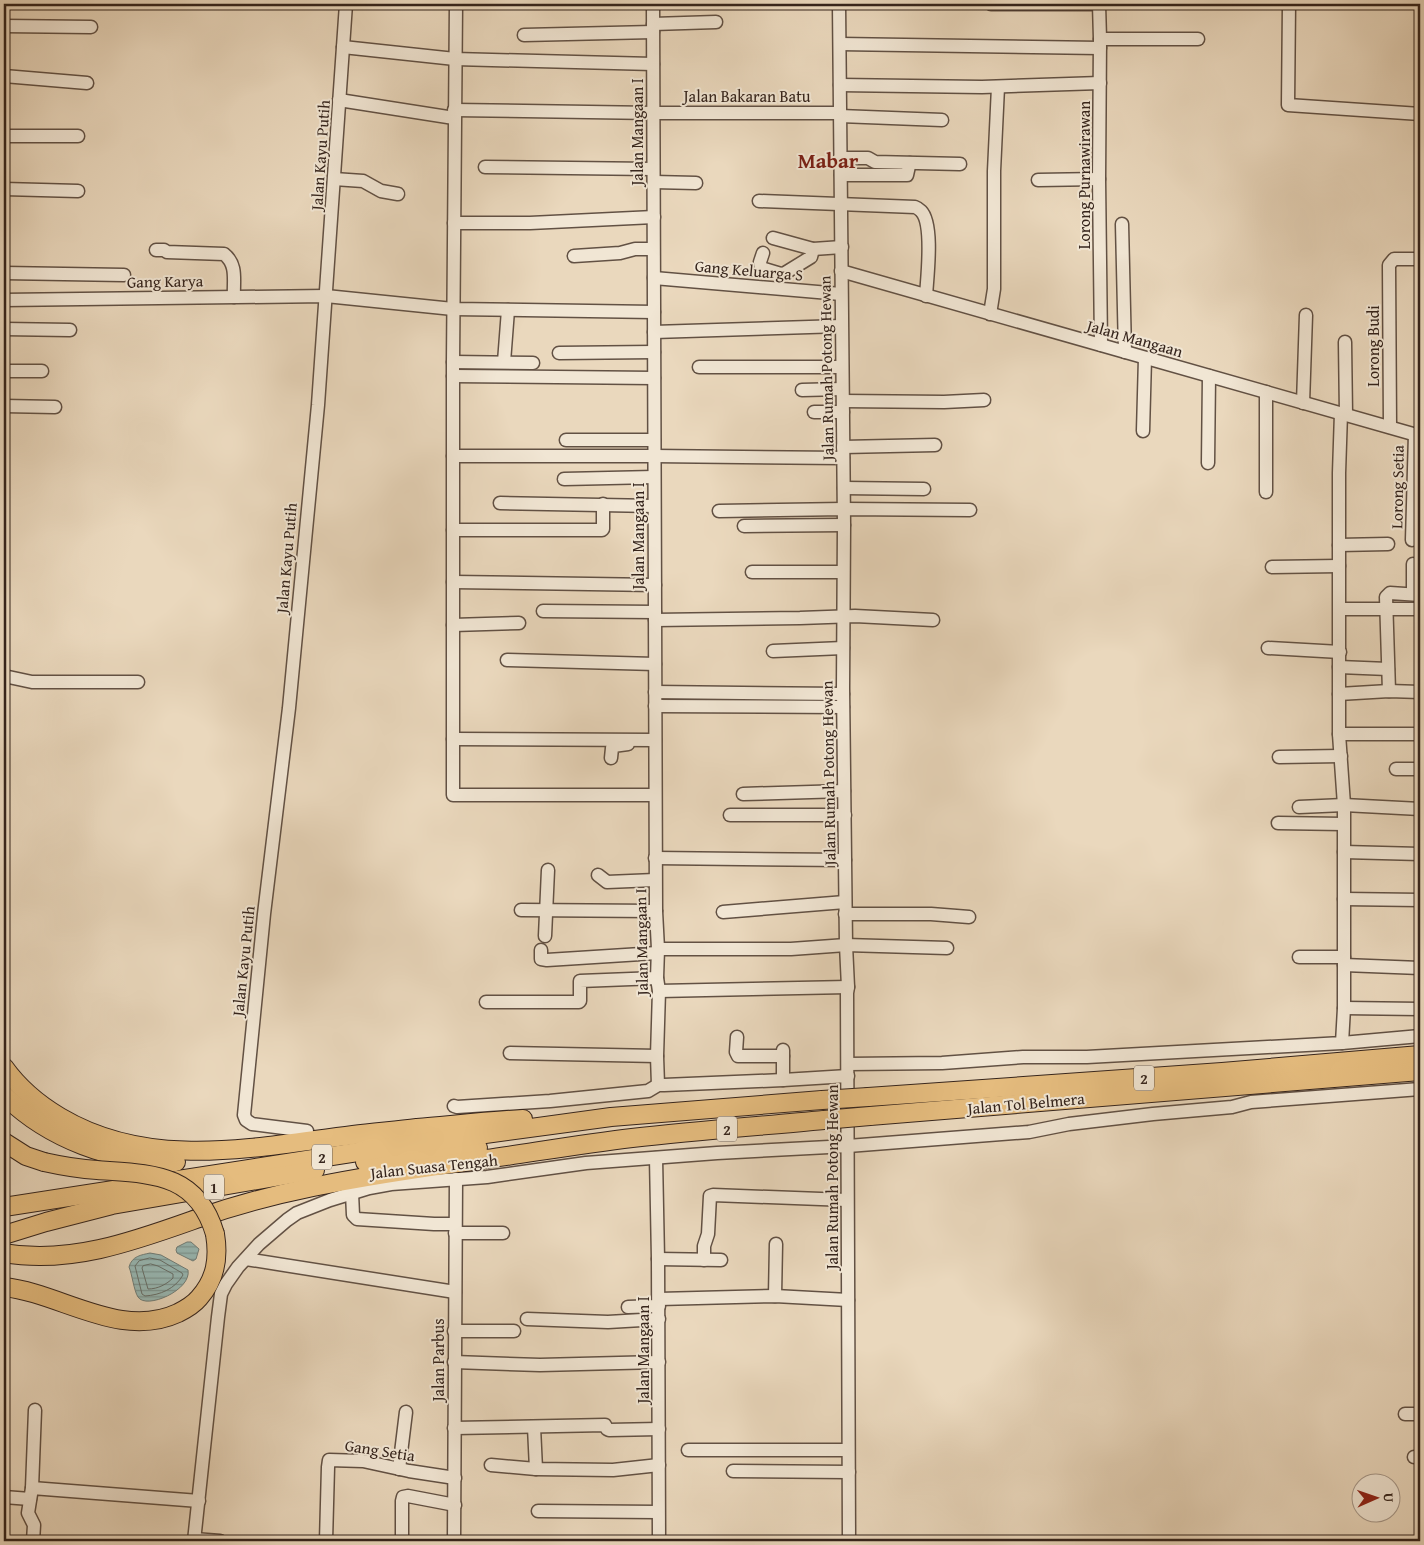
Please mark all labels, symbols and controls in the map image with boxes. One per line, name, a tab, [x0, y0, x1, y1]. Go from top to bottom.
street label: Jalan Mangaan I	[625, 78, 649, 188]
street label: Jalan Bakaran Batu	[682, 84, 811, 108]
street label: Jalan Kayu Putih	[304, 99, 336, 213]
street label: Lorong Purnawirawan	[1072, 101, 1096, 249]
district label: Mabar	[798, 145, 859, 176]
street label: Gang Keluarga S	[694, 253, 804, 287]
street label: Gang Karya	[127, 268, 204, 294]
street label: Jalan Rumah Potong Hewan	[812, 275, 840, 463]
street label: Lorong Budi	[1361, 305, 1385, 387]
street label: Jalan Mangaan	[1082, 312, 1186, 363]
street label: Lorong Setia	[1384, 444, 1410, 529]
street label: Jalan Mangaan I	[626, 482, 650, 592]
street label: Jalan Kayu Putih	[269, 502, 303, 616]
street label: Jalan Rumah Potong Hewan	[814, 680, 842, 868]
street label: Jalan Mangaan I	[628, 888, 654, 998]
street label: Jalan Kayu Putih	[225, 905, 261, 1019]
road number: 2	[1134, 1066, 1154, 1090]
street label: Jalan Rumah Potong Hewan	[820, 1084, 844, 1272]
street label: Jalan Tol Belmera	[965, 1086, 1086, 1120]
road number: 2	[717, 1116, 737, 1142]
road number: 2	[312, 1144, 332, 1170]
street label: Jalan Suasa Tengah	[367, 1147, 499, 1185]
road number: 1	[204, 1174, 224, 1200]
street label: Jalan Mangaan I	[631, 1296, 655, 1406]
street label: Jalan Parbus	[426, 1318, 450, 1404]
street label: Gang Setia	[343, 1433, 417, 1467]
north arrow	[1352, 1472, 1402, 1522]
text: U	[1379, 1492, 1399, 1503]

